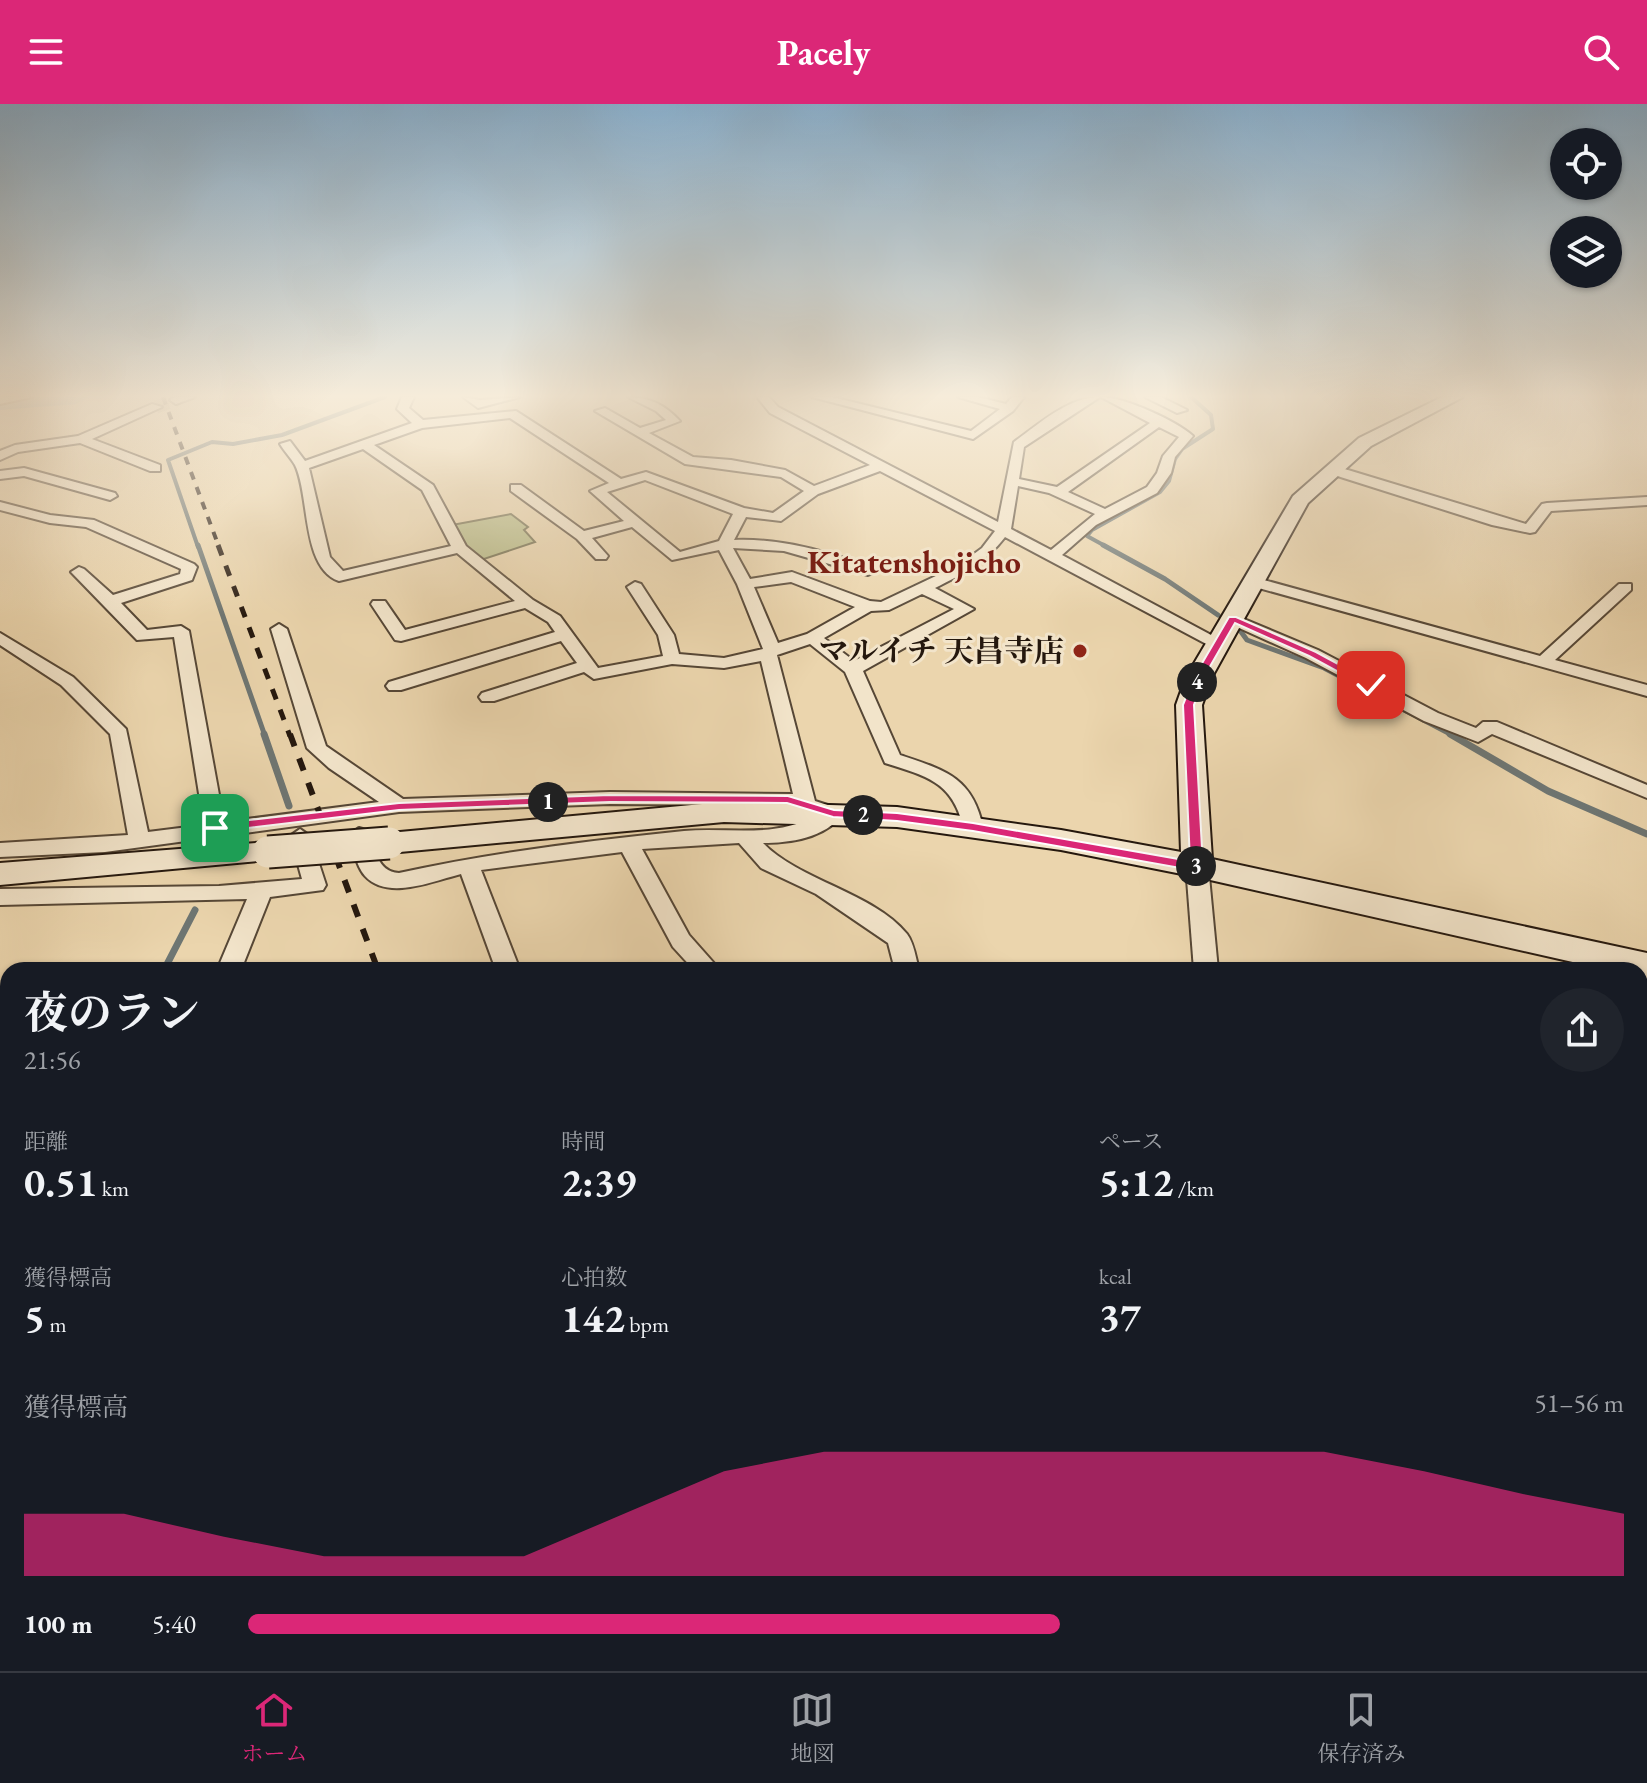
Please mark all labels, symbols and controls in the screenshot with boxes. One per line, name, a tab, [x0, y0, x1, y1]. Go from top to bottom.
text: Pacely	[777, 29, 870, 76]
icon: menu	[24, 30, 68, 74]
icon: search	[1579, 30, 1623, 74]
map controls	[1550, 128, 1622, 288]
button: locate	[1550, 128, 1622, 200]
button: layers	[1550, 216, 1622, 288]
district label: Kitatenshojicho	[807, 541, 1021, 583]
place label: マルイチ 天昌寺店	[818, 631, 1064, 670]
marker: マルイチ 天昌寺店	[1071, 642, 1089, 660]
pin	[1337, 651, 1405, 719]
pin: 4	[1177, 662, 1217, 702]
icon: check	[1349, 663, 1393, 707]
text: 4	[1191, 667, 1203, 696]
pin: 1	[528, 782, 568, 822]
text: 1	[542, 787, 554, 816]
pin	[181, 794, 249, 862]
pin: 2	[843, 795, 883, 835]
text: 2	[857, 800, 869, 829]
icon: arrive	[193, 806, 237, 850]
pin: 3	[1176, 846, 1216, 886]
text: 3	[1190, 851, 1202, 880]
text: 夜のラン	[24, 984, 200, 1041]
button: share	[1540, 988, 1624, 1072]
text: 21:56	[24, 1043, 80, 1077]
text: 距離	[24, 1127, 68, 1156]
text: 時間	[561, 1127, 605, 1156]
text: ペース	[1099, 1127, 1164, 1156]
text: 0.51	[24, 1156, 97, 1208]
text: 2:39	[561, 1156, 636, 1208]
text: 5:12	[1099, 1156, 1173, 1208]
text: km	[97, 1174, 129, 1203]
text: /km	[1173, 1174, 1214, 1203]
text: kcal	[1099, 1262, 1132, 1291]
text: 獲得標高	[24, 1263, 112, 1292]
text: 心拍数	[561, 1263, 627, 1292]
text: 37	[1099, 1291, 1141, 1343]
text: 5	[24, 1292, 45, 1344]
text: 142	[561, 1292, 625, 1344]
text: m	[45, 1310, 67, 1339]
text: bpm	[625, 1310, 669, 1339]
text: 51–56 m	[1534, 1386, 1624, 1420]
text: 獲得標高	[24, 1390, 128, 1424]
text: 100 m	[24, 1607, 92, 1641]
text: 5:40	[152, 1607, 196, 1641]
tab: ホーム	[241, 1688, 308, 1768]
tab: 地図	[790, 1688, 835, 1768]
tab: 保存済み	[1317, 1688, 1406, 1768]

